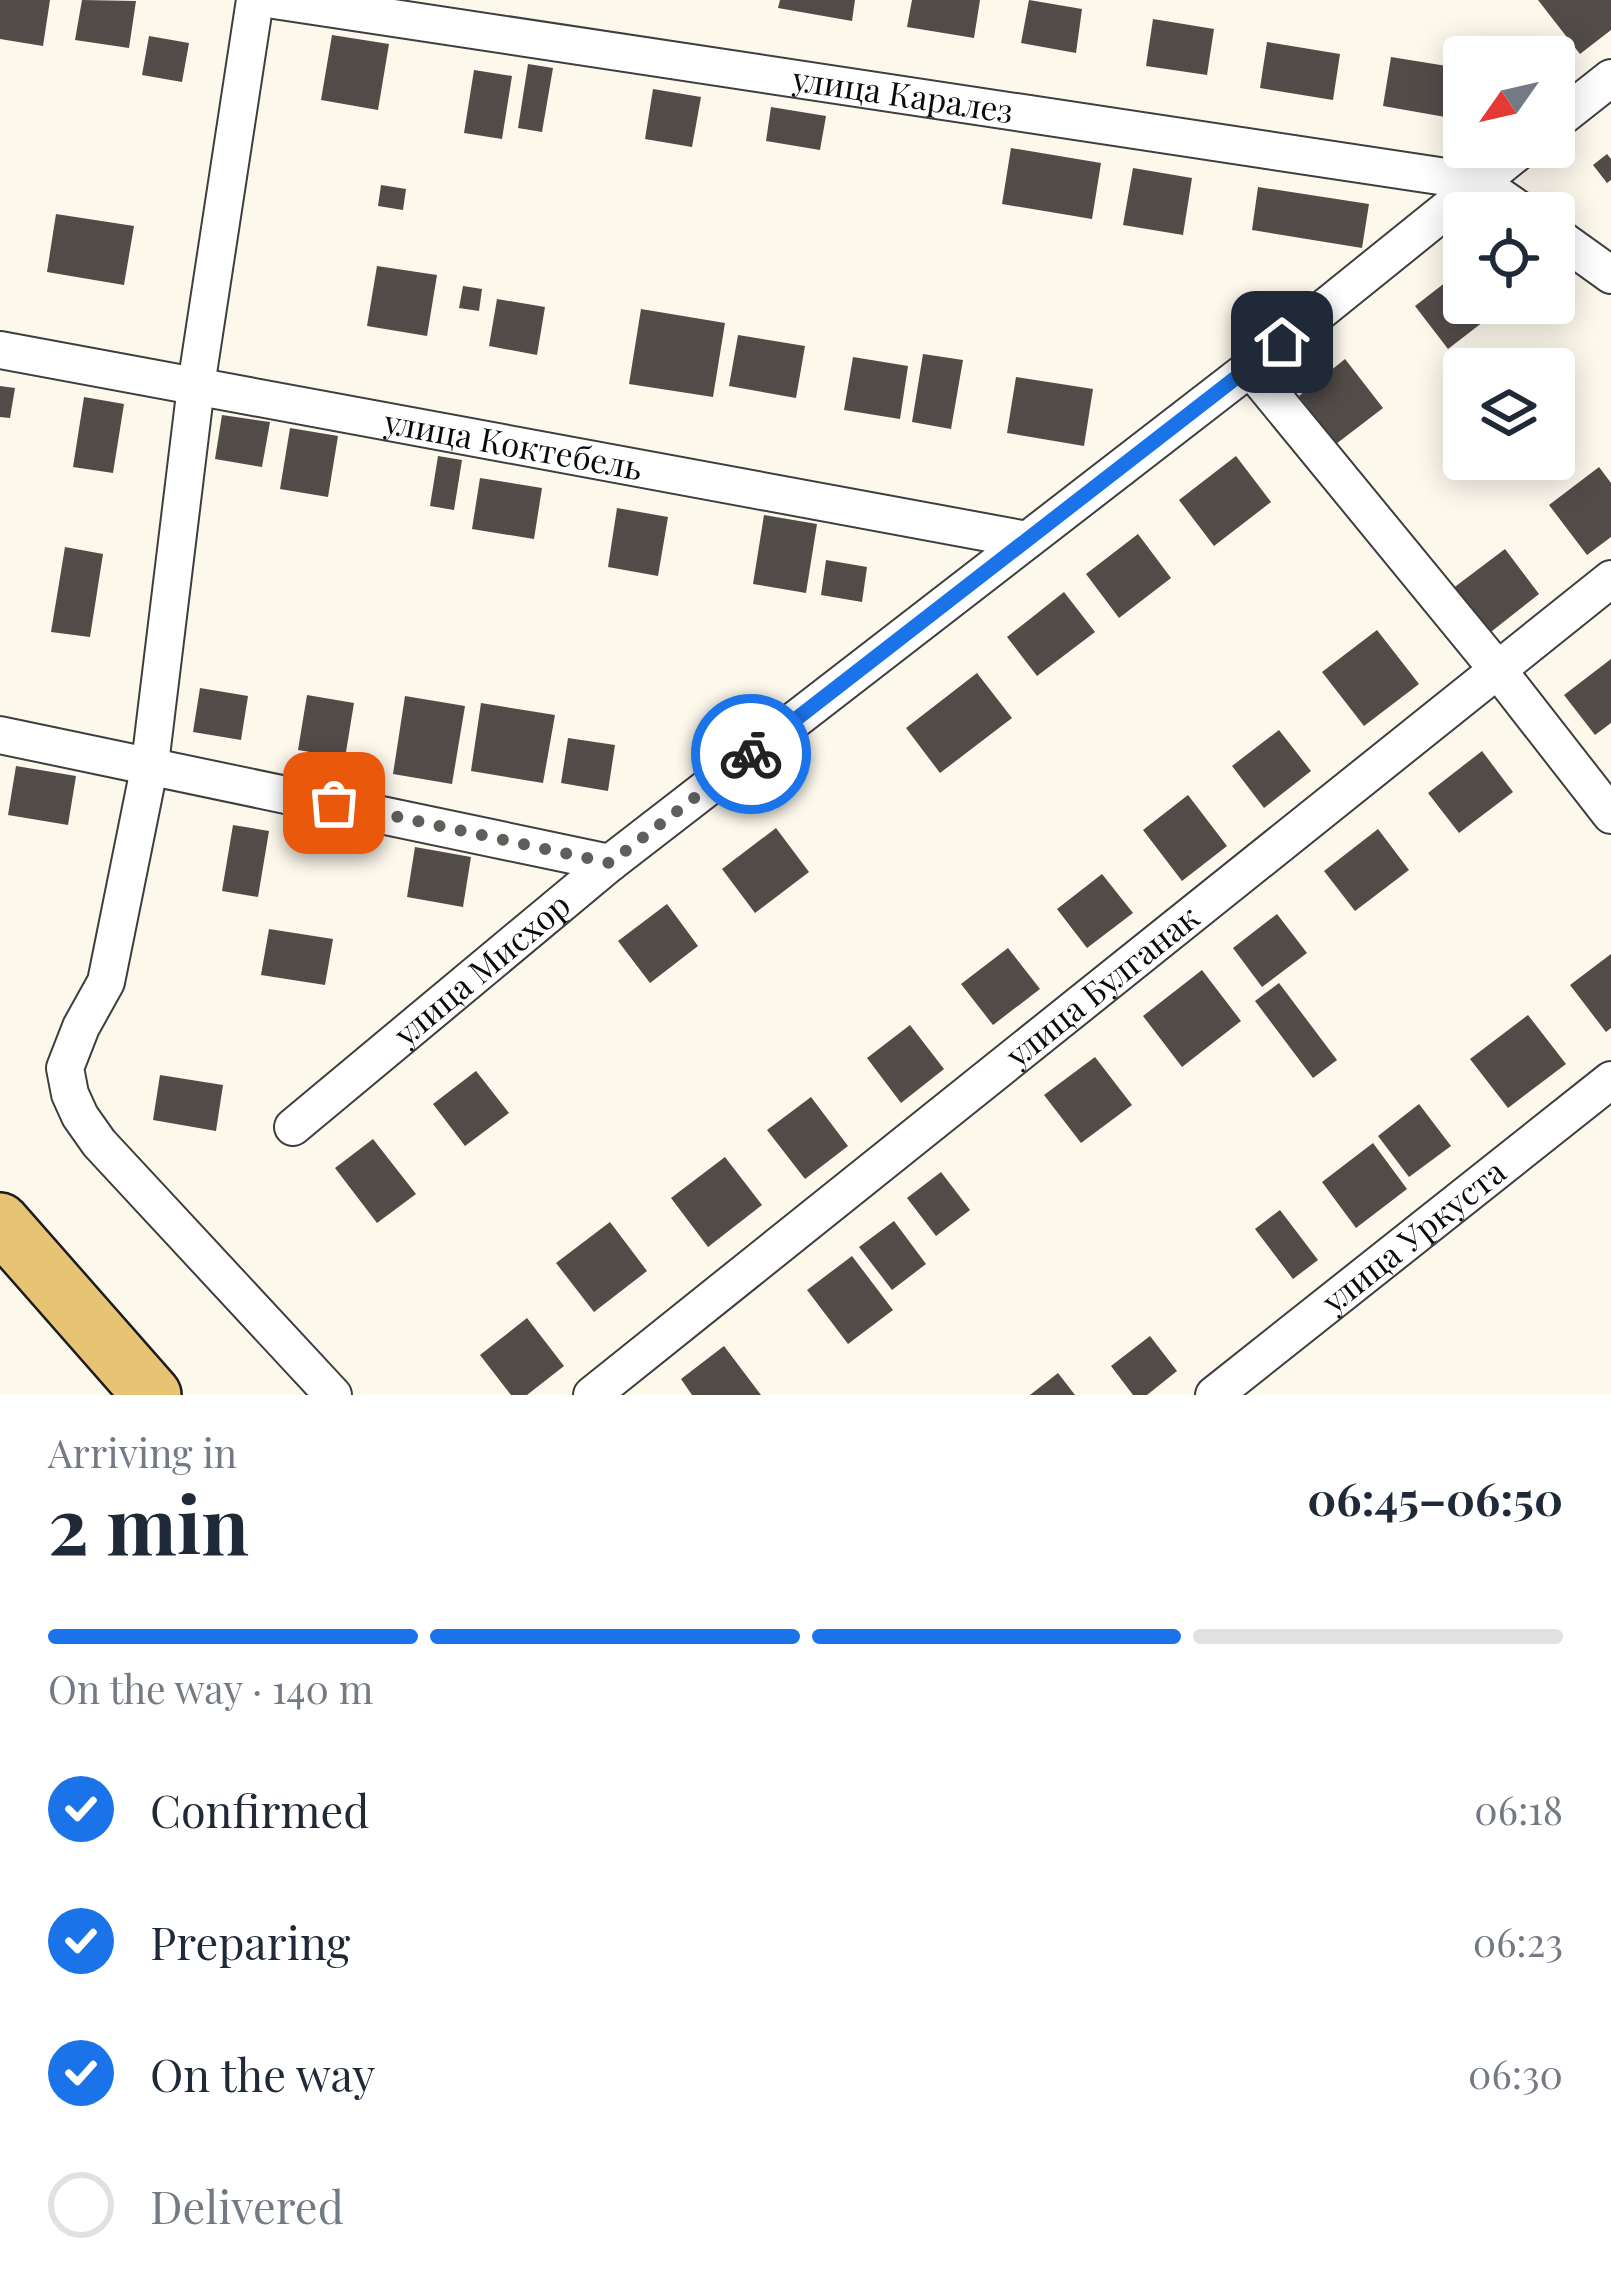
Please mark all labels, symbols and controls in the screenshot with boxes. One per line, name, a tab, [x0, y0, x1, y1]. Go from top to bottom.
north arrow	[1443, 36, 1575, 168]
map controls	[1443, 36, 1575, 480]
street label: улица Каралез	[789, 54, 1016, 131]
button: locate	[1443, 192, 1575, 324]
pin	[1231, 291, 1333, 393]
icon: home	[1249, 309, 1315, 375]
button: layers	[1443, 348, 1575, 480]
street label: улица Коктебель	[380, 397, 646, 488]
courier	[691, 694, 811, 814]
icon: bike	[718, 721, 784, 787]
pin	[283, 752, 385, 854]
icon: bag	[301, 770, 367, 836]
street label: улица Мисхор	[383, 882, 578, 1055]
street label: улица Булганак	[995, 894, 1207, 1076]
street label: улица Уркуста	[1311, 1148, 1514, 1322]
text: Arriving in	[48, 1426, 237, 1478]
text: 06:45–06:50	[1307, 1467, 1563, 1527]
text: 2 min	[48, 1471, 249, 1575]
text: On the way · 140 m	[48, 1662, 373, 1714]
icon: check	[48, 1776, 114, 1842]
text: Confirmed	[150, 1779, 369, 1839]
text: 06:18	[1474, 1783, 1563, 1835]
icon: check	[48, 1908, 114, 1974]
text: Preparing	[150, 1911, 350, 1971]
text: 06:23	[1473, 1915, 1563, 1967]
icon: check	[48, 2040, 114, 2106]
text: On the way	[150, 2043, 375, 2103]
text: 06:30	[1468, 2047, 1563, 2099]
text: Delivered	[150, 2175, 344, 2235]

